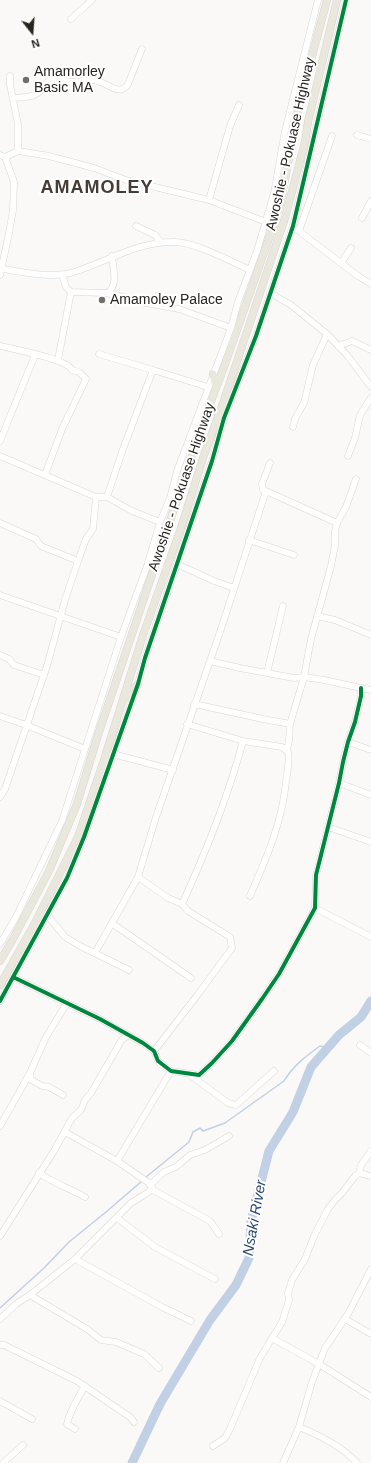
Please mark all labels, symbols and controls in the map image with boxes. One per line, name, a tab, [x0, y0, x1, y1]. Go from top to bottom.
north arrow	[12, 12, 52, 52]
text: N	[30, 37, 41, 50]
street label: Awoshie - Pokuase Highway	[263, 56, 319, 232]
place label: Amamorley Basic MA	[34, 64, 105, 96]
marker: Amamorley Basic MA	[21, 75, 31, 85]
district label: AMAMOLEY	[41, 177, 153, 199]
place label: Amamoley Palace	[110, 292, 223, 308]
marker: Amamoley Palace	[97, 295, 107, 305]
street label: Awoshie - Pokuase Highway	[145, 401, 219, 573]
water label: Nsaki River	[239, 1179, 271, 1257]

